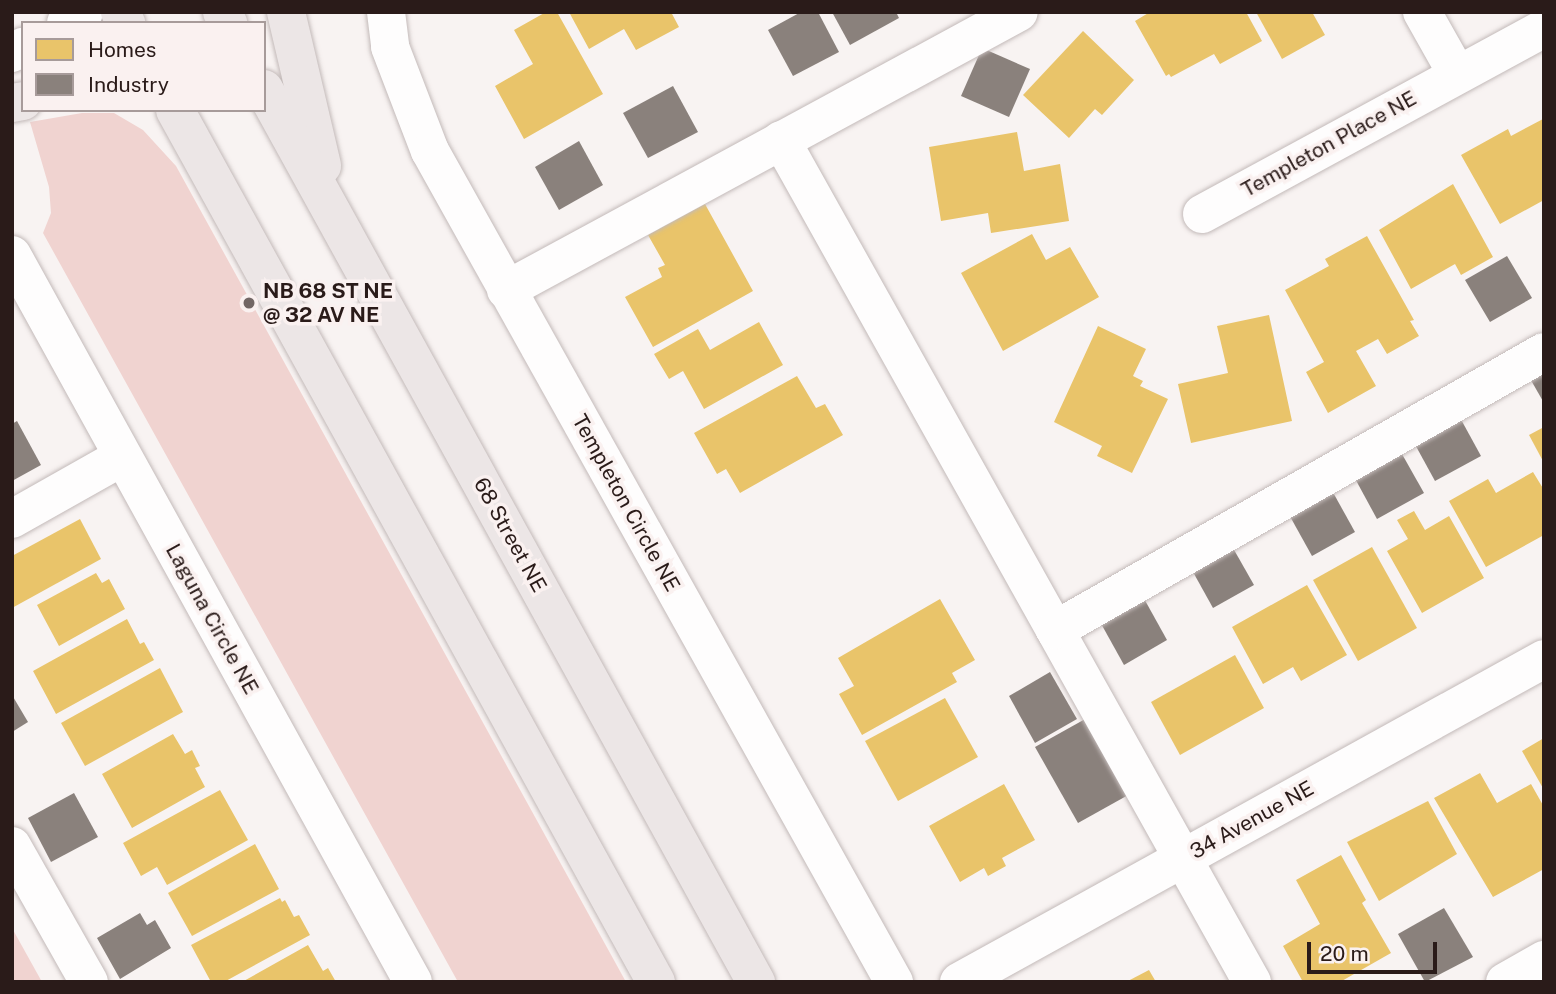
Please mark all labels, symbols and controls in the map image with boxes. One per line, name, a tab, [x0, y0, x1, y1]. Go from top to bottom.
legend	[21, 21, 266, 112]
text: Homes	[88, 37, 156, 62]
text: Industry	[88, 72, 169, 97]
street label: Templeton Place NE	[1237, 85, 1421, 203]
place label: NB 68 ST NE @ 32 AV NE	[263, 278, 393, 328]
marker: NB 68 ST NE @ 32 AV NE	[241, 295, 257, 311]
street label: Templeton Circle NE	[567, 410, 685, 596]
street label: 68 Street NE	[468, 473, 552, 597]
street label: Laguna Circle NE	[160, 539, 264, 699]
street label: 34 Avenue NE	[1186, 776, 1318, 864]
scale bar	[1311, 928, 1440, 972]
text: 20 m	[1320, 941, 1369, 966]

